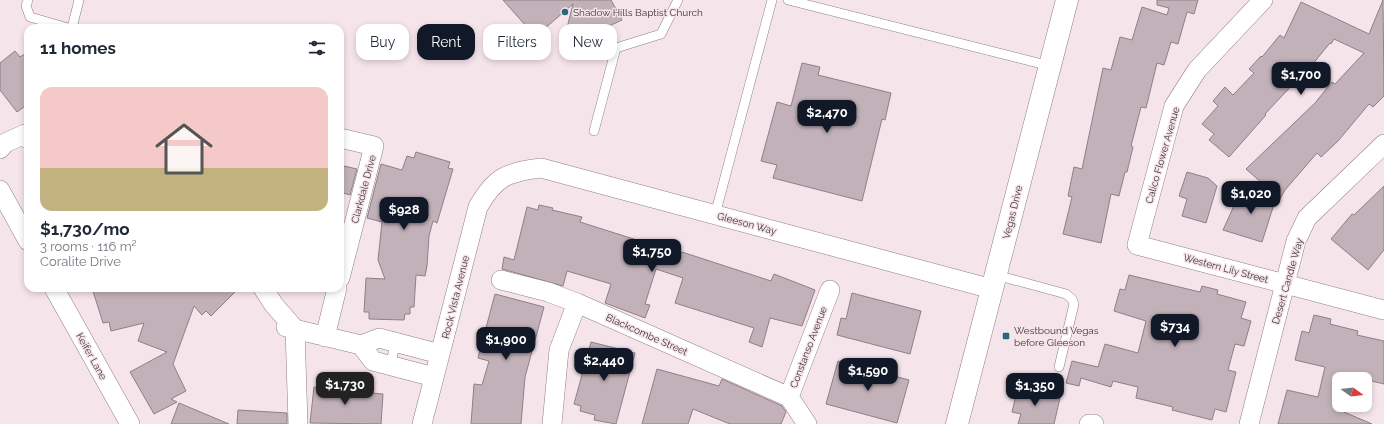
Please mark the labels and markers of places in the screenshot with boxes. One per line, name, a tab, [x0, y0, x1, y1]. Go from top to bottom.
marker: Shadow Hills Baptist Church	[560, 7, 570, 17]
place label: Shadow Hills Baptist Church	[573, 7, 703, 18]
pin: $1,700	[1268, 62, 1334, 96]
pin: $2,470	[794, 100, 860, 134]
pin: $1,020	[1218, 181, 1284, 215]
pin: $928	[380, 197, 428, 231]
pin: $1,750	[619, 239, 685, 273]
pin: $734	[1151, 314, 1199, 348]
place label: Westbound Vegas before Gleeson	[1014, 325, 1099, 348]
pin: $1,900	[473, 327, 539, 361]
marker: Westbound Vegas before Gleeson	[1001, 331, 1011, 341]
pin: $2,440	[571, 348, 637, 382]
pin: $1,590	[835, 358, 901, 392]
pin: $1,730	[312, 372, 378, 406]
pin: $1,350	[1002, 373, 1068, 407]

